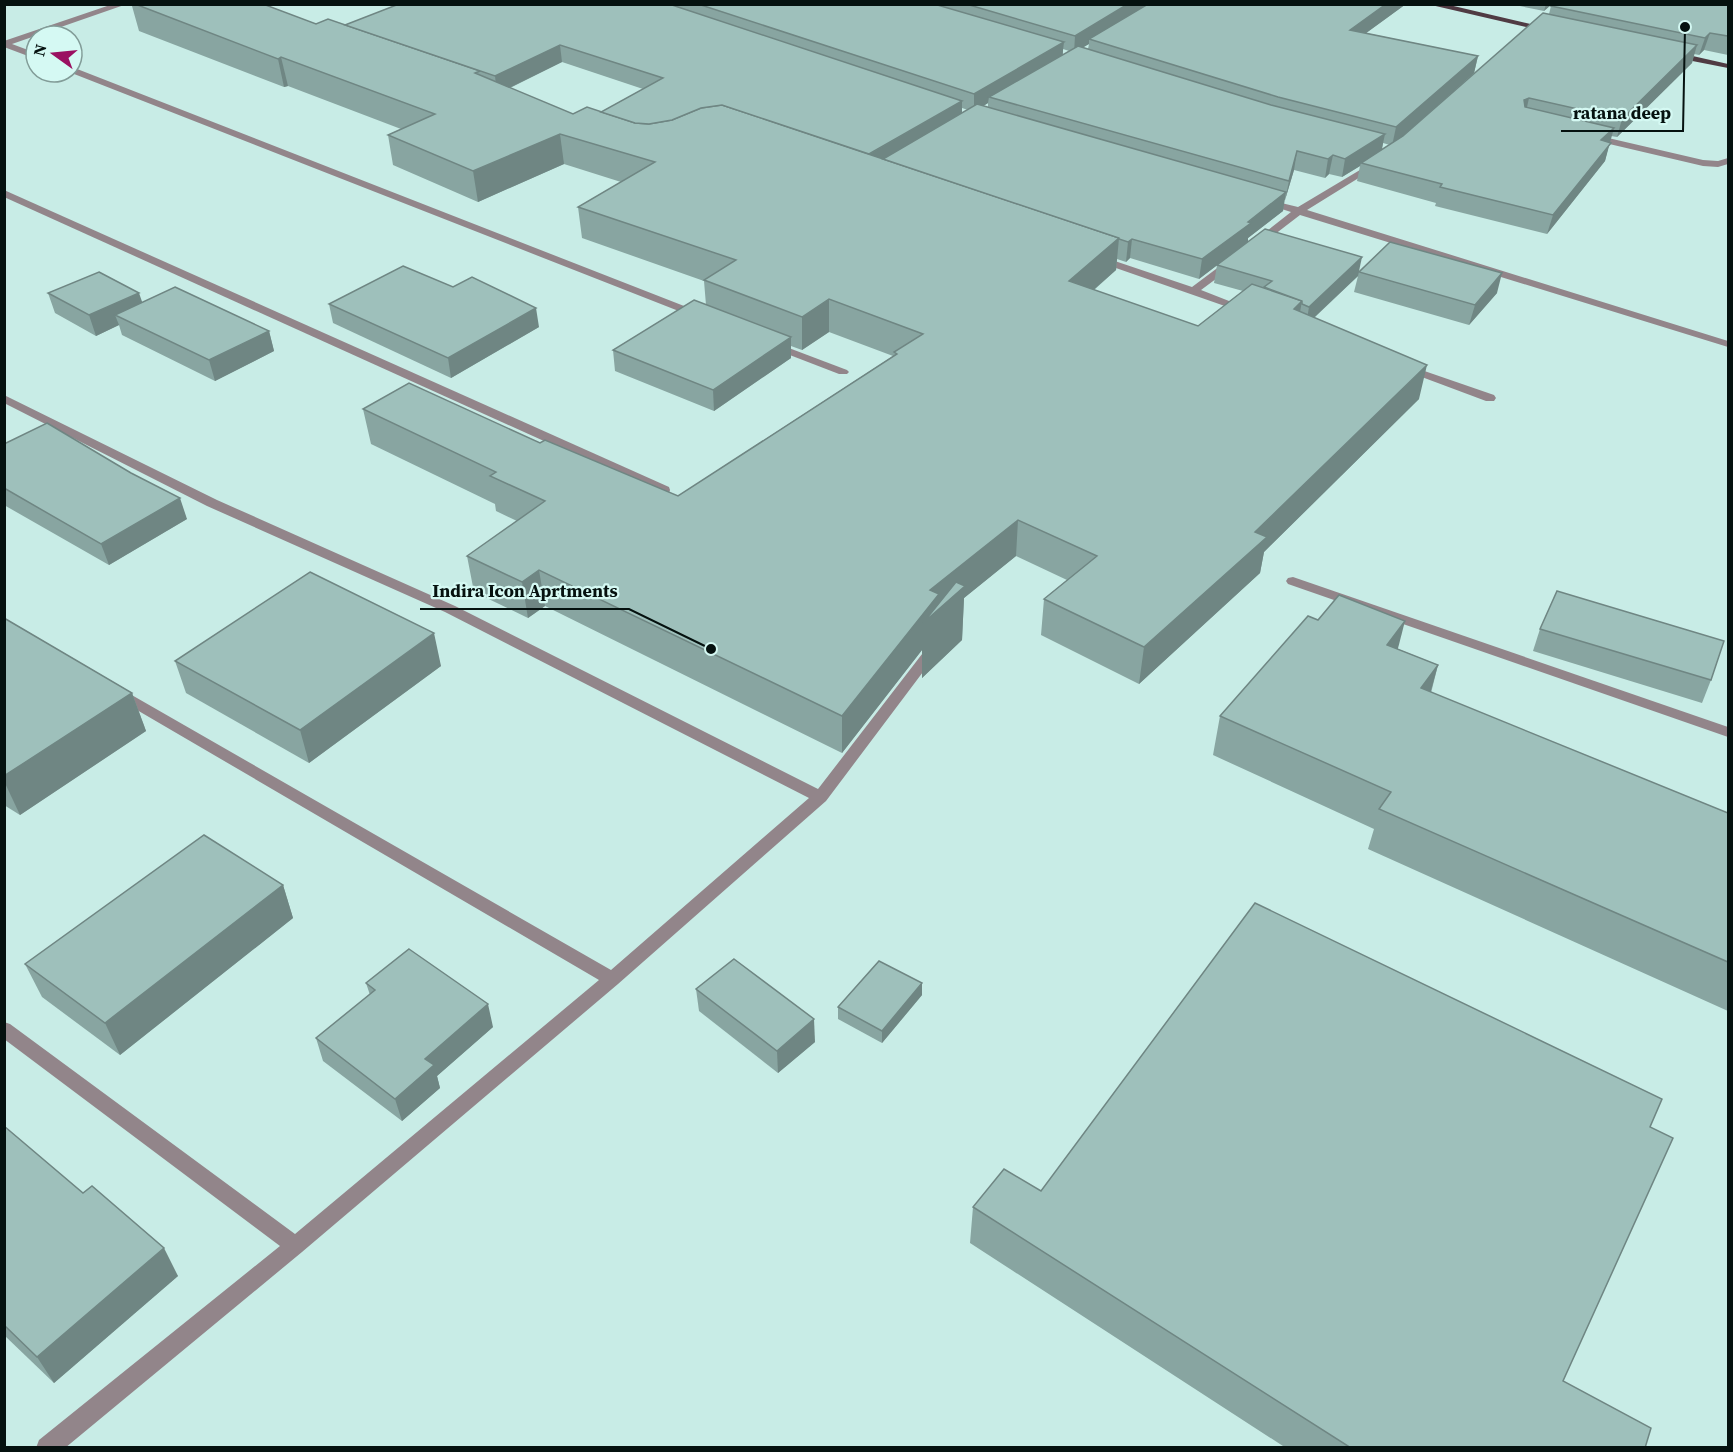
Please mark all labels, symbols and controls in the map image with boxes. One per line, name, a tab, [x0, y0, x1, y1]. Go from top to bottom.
north arrow	[24, 24, 84, 84]
text: N	[27, 41, 52, 59]
callout: ratana deep	[1561, 95, 1683, 131]
text: ratana deep	[1573, 100, 1671, 125]
callout: Indira Icon Aprtments	[420, 573, 629, 609]
text: Indira Icon Aprtments	[432, 578, 618, 603]

